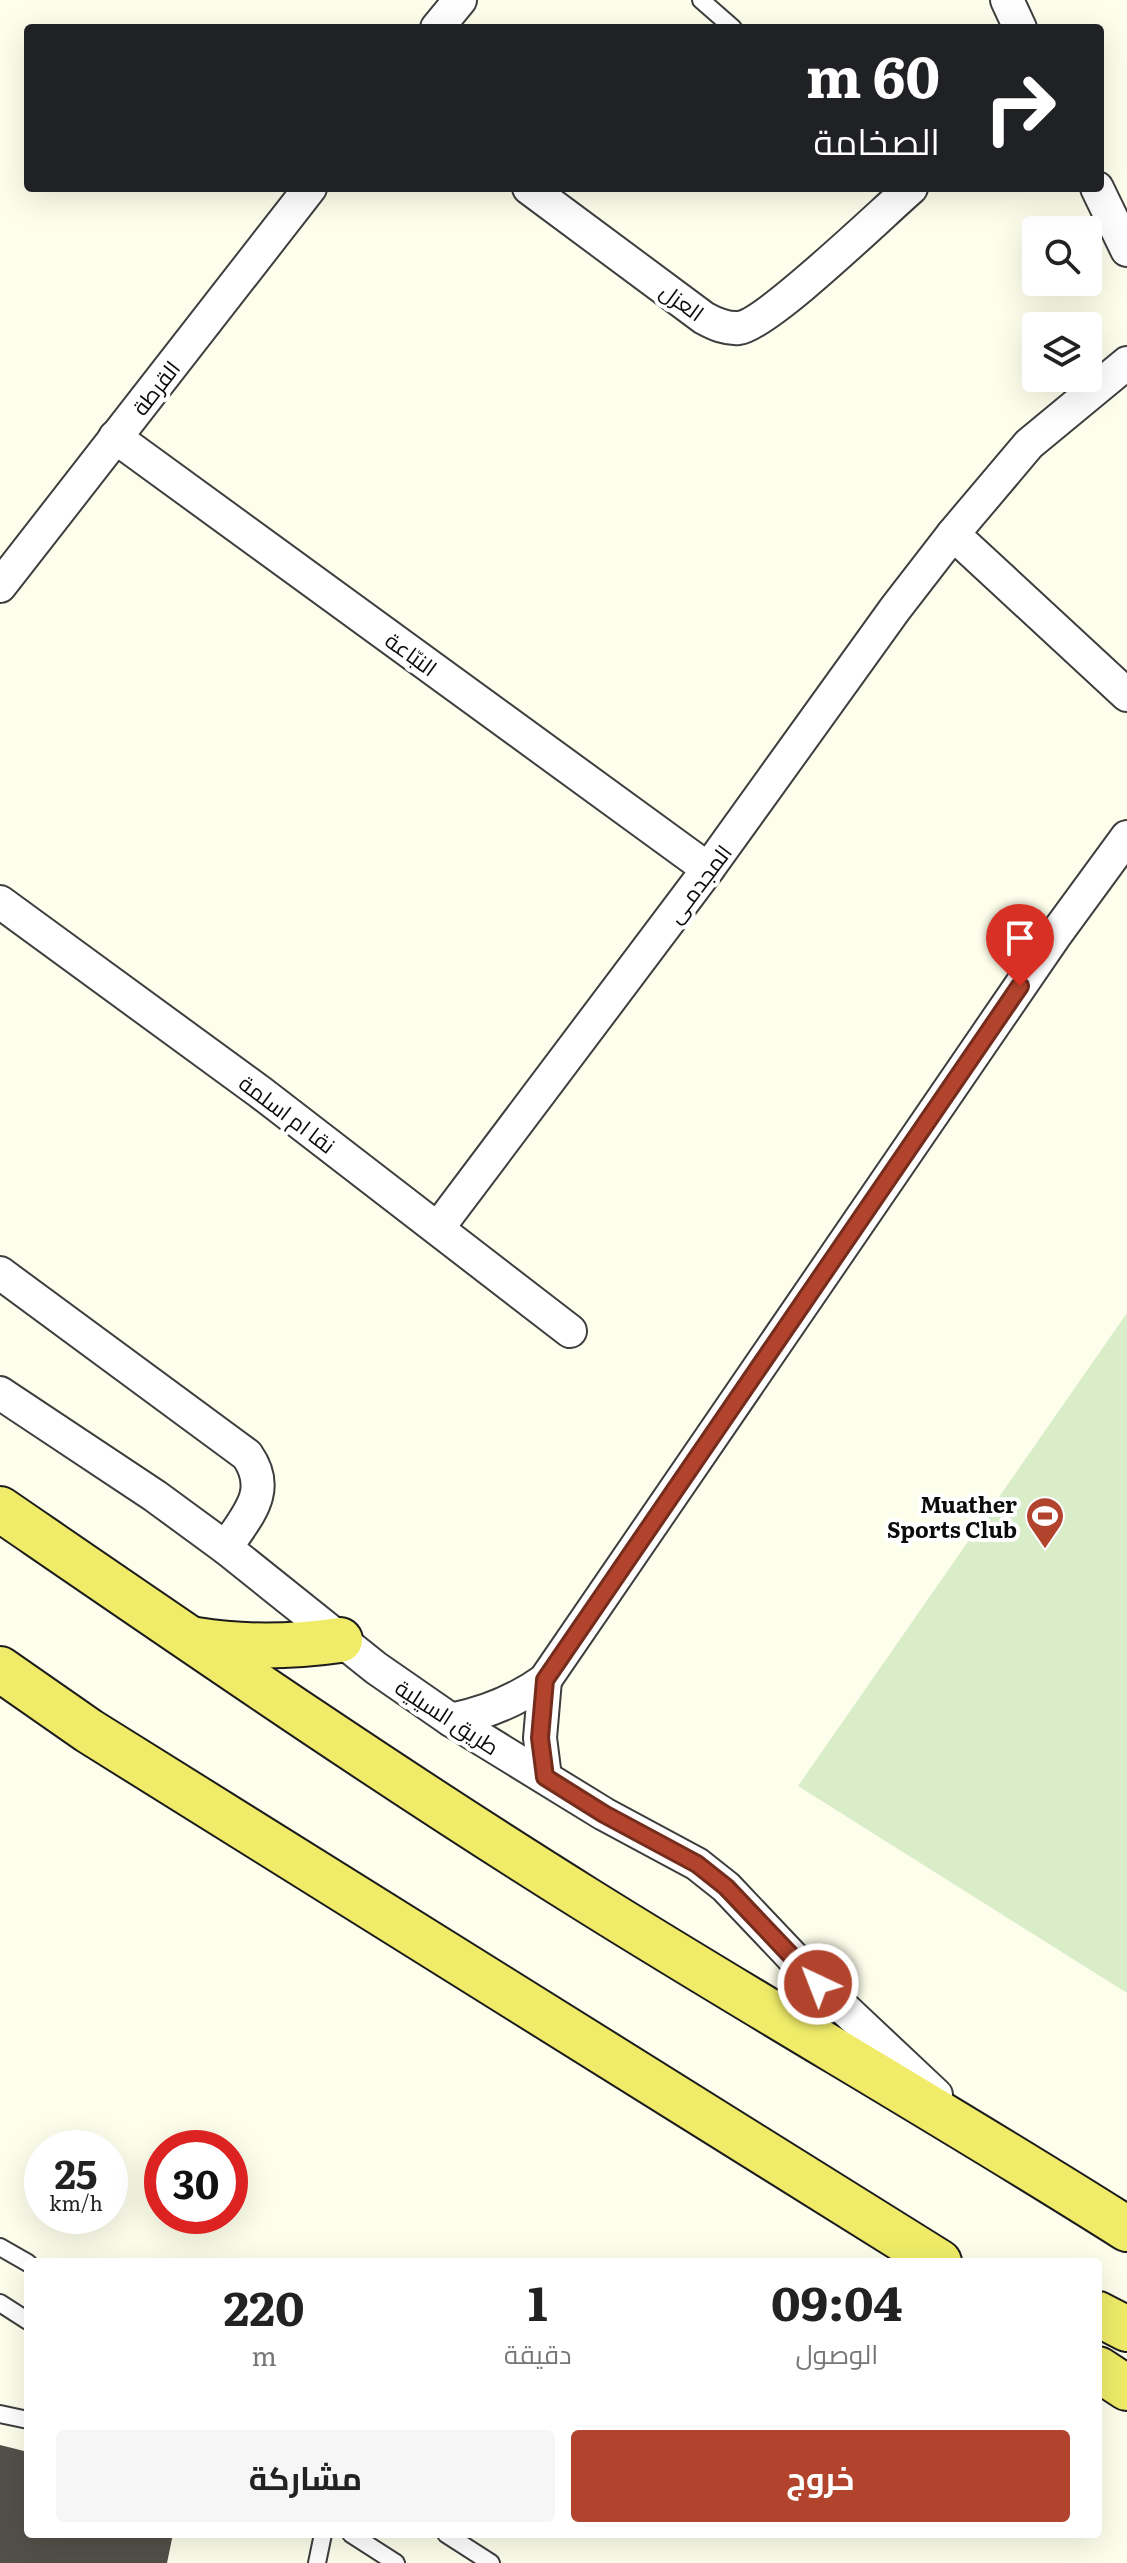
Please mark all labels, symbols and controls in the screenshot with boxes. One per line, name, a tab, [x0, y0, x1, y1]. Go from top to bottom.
text: 60 m	[806, 32, 940, 115]
icon: right	[968, 56, 1072, 160]
text: الصخامة	[813, 113, 940, 166]
map controls	[1022, 216, 1102, 392]
button: search	[1022, 216, 1102, 296]
street label: العزل	[654, 274, 712, 328]
button: layers	[1022, 312, 1102, 392]
street label: القرطة	[123, 353, 187, 421]
street label: النبّاعة	[379, 623, 445, 683]
street label: المجدمـى	[657, 837, 739, 929]
pin	[986, 904, 1054, 986]
icon: arrive	[998, 916, 1042, 960]
street label: نقا ام اسلمة	[232, 1066, 343, 1161]
place label: Muather Sports Club	[887, 1487, 1017, 1545]
sports icon: Muather Sports Club	[1024, 1495, 1066, 1550]
street label: طريق السيلية	[390, 1670, 506, 1762]
position arrow	[776, 1942, 860, 2026]
speed limit sign: 30	[144, 2130, 248, 2234]
text: 25	[54, 2142, 98, 2201]
text: km/h	[49, 2187, 103, 2217]
text: 1	[528, 2265, 548, 2336]
text: 09:04	[771, 2265, 903, 2336]
text: 220	[223, 2270, 305, 2341]
text: دقيقة	[504, 2333, 572, 2372]
text: الوصول	[795, 2333, 878, 2372]
text: m	[251, 2335, 277, 2374]
button: مشاركة	[56, 2430, 555, 2522]
button: خروج	[571, 2430, 1070, 2522]

